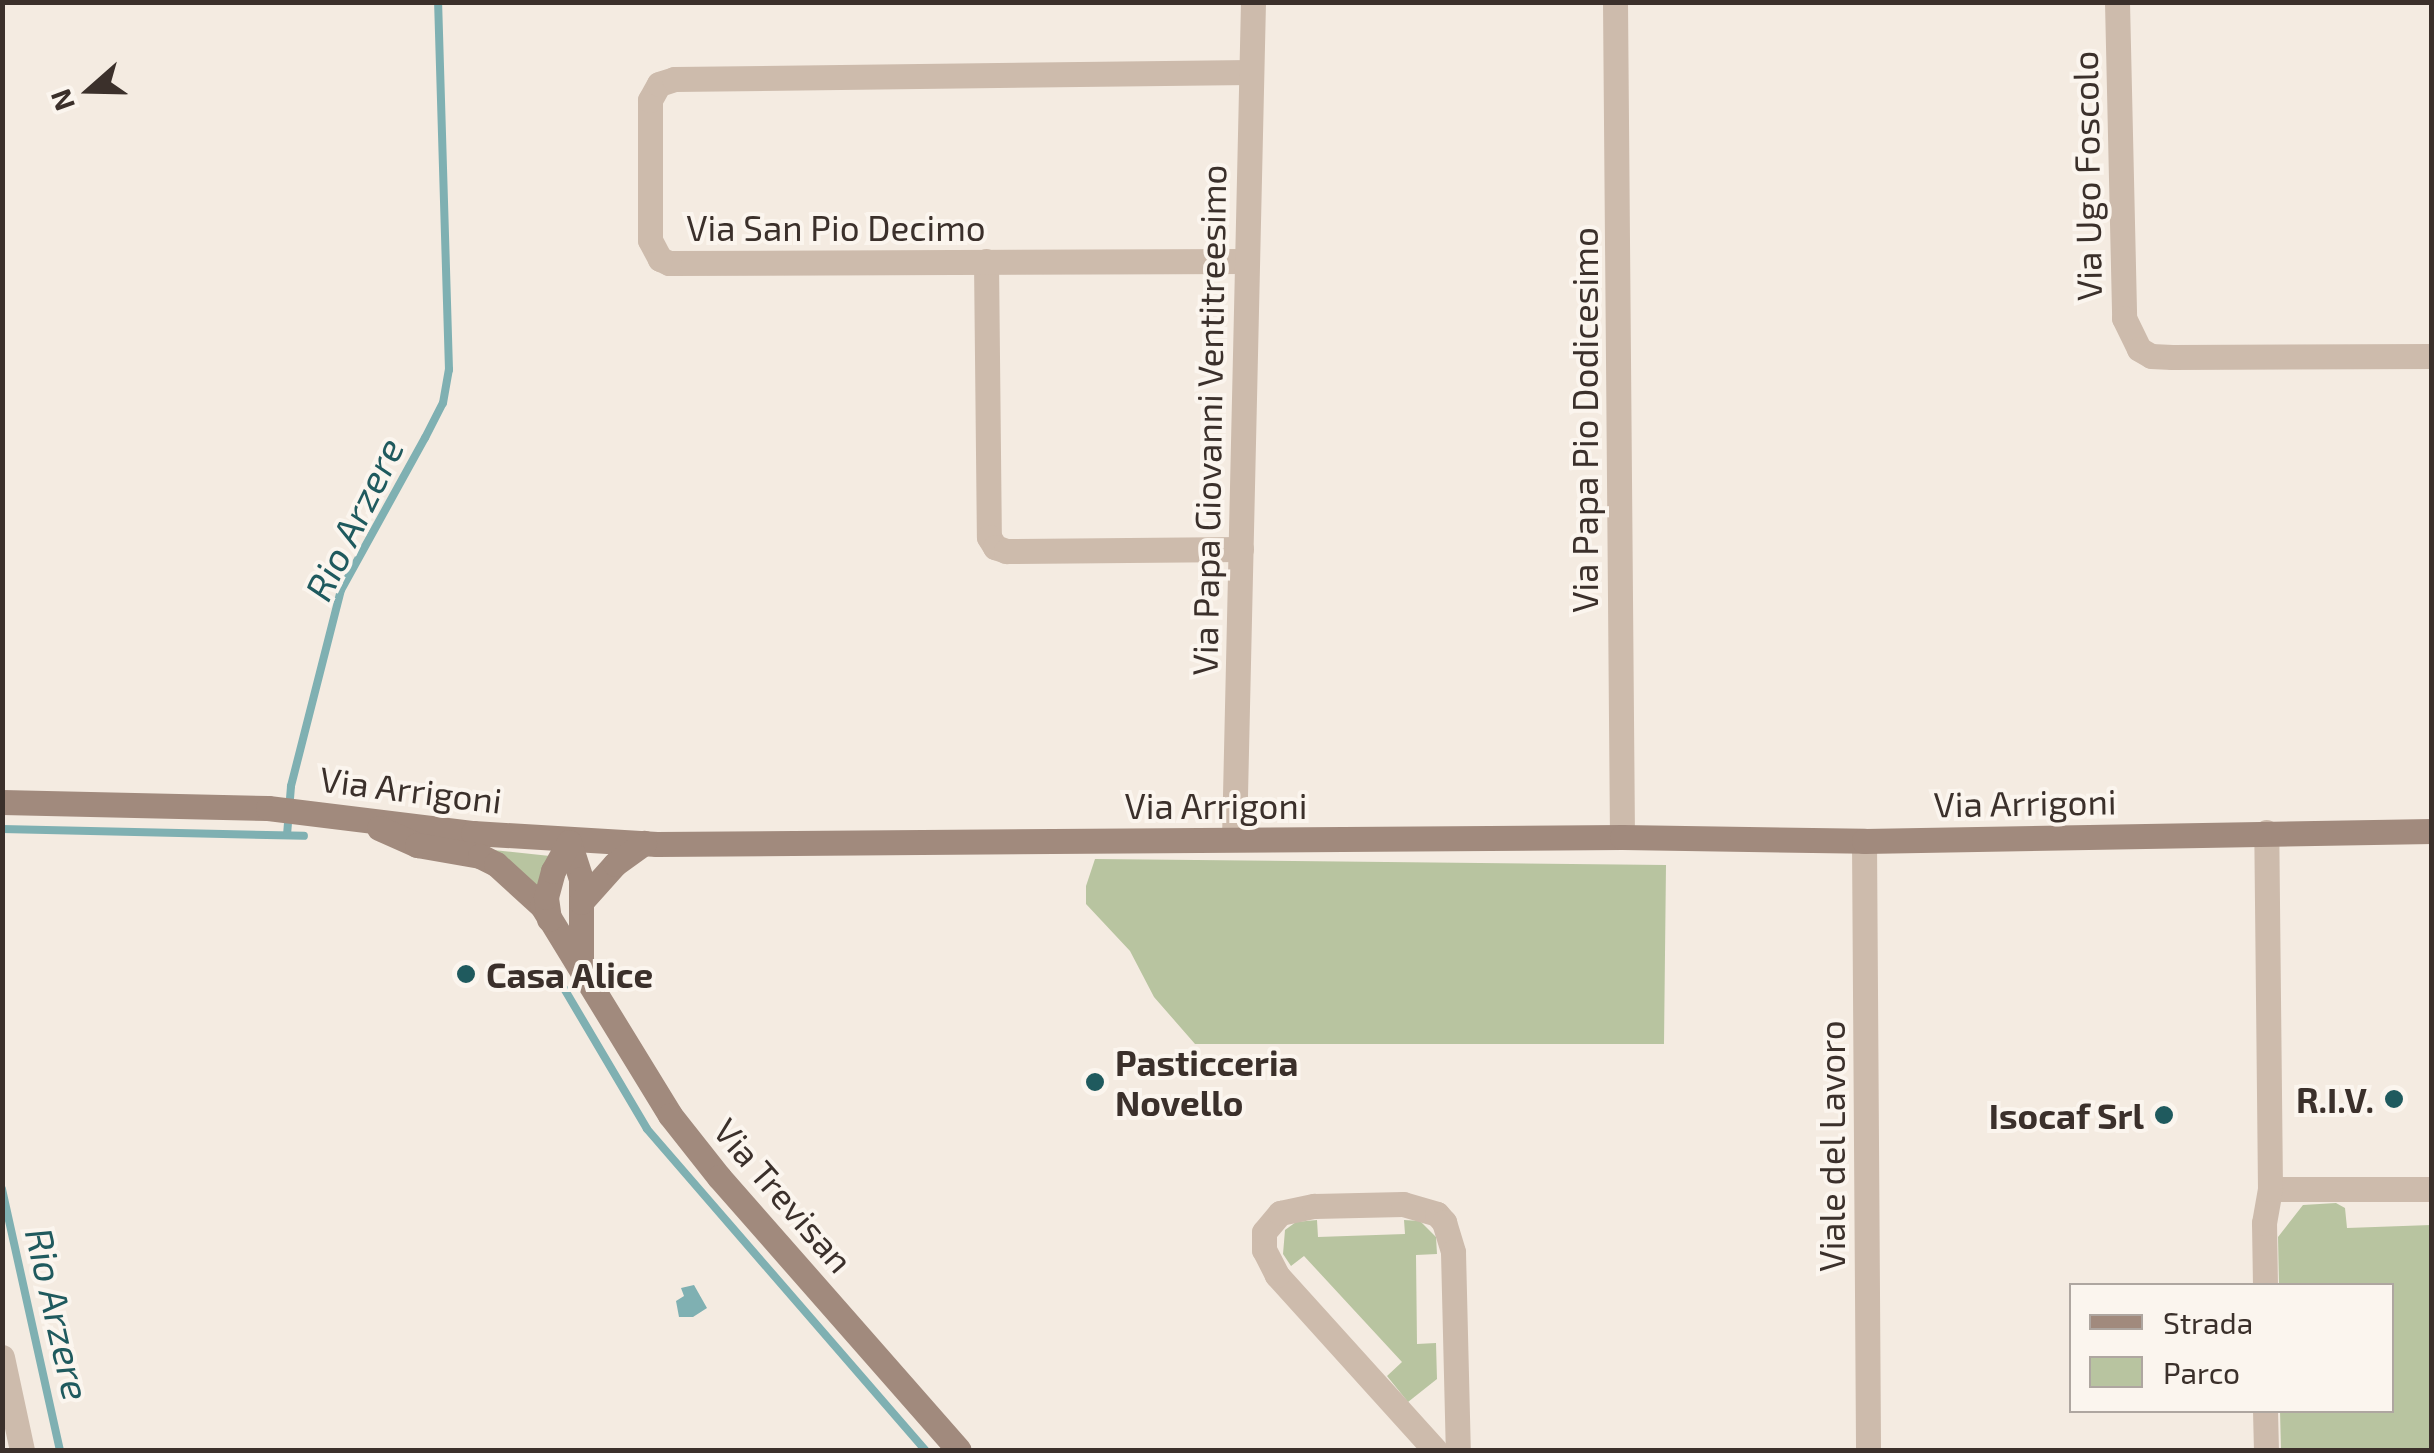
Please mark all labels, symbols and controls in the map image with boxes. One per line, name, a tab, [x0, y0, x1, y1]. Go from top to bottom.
north arrow	[40, 40, 140, 140]
street label: Via Ugo Foscolo	[2063, 51, 2109, 301]
text: N	[42, 85, 81, 116]
street label: Via Papa Giovanni Ventitreesimo	[1183, 164, 1233, 676]
street label: Via San Pio Decimo	[686, 206, 986, 248]
street label: Via Papa Pio Dodicesimo	[1563, 227, 1605, 613]
water label: Rio Arzere	[295, 430, 413, 608]
street label: Via Arrigoni	[317, 757, 505, 821]
street label: Via Arrigoni	[1933, 779, 2117, 825]
street label: Via Arrigoni	[1124, 784, 1308, 826]
place label: Casa Alice	[486, 953, 654, 995]
marker: Casa Alice	[455, 963, 477, 985]
street label: Viale del Lavoro	[1810, 1020, 1852, 1272]
place label: Pasticceria Novello	[1115, 1041, 1298, 1123]
marker: Pasticceria Novello	[1084, 1071, 1106, 1093]
place label: R.I.V.	[2296, 1078, 2374, 1120]
marker: R.I.V.	[2383, 1088, 2405, 1110]
place label: Isocaf Srl	[1988, 1094, 2144, 1136]
marker: Isocaf Srl	[2153, 1104, 2175, 1126]
street label: Via Trevisan	[706, 1109, 862, 1281]
water label: Rio Arzere	[16, 1223, 100, 1405]
legend	[2069, 1283, 2394, 1413]
text: Strada	[2163, 1304, 2253, 1340]
text: Parco	[2163, 1354, 2240, 1390]

